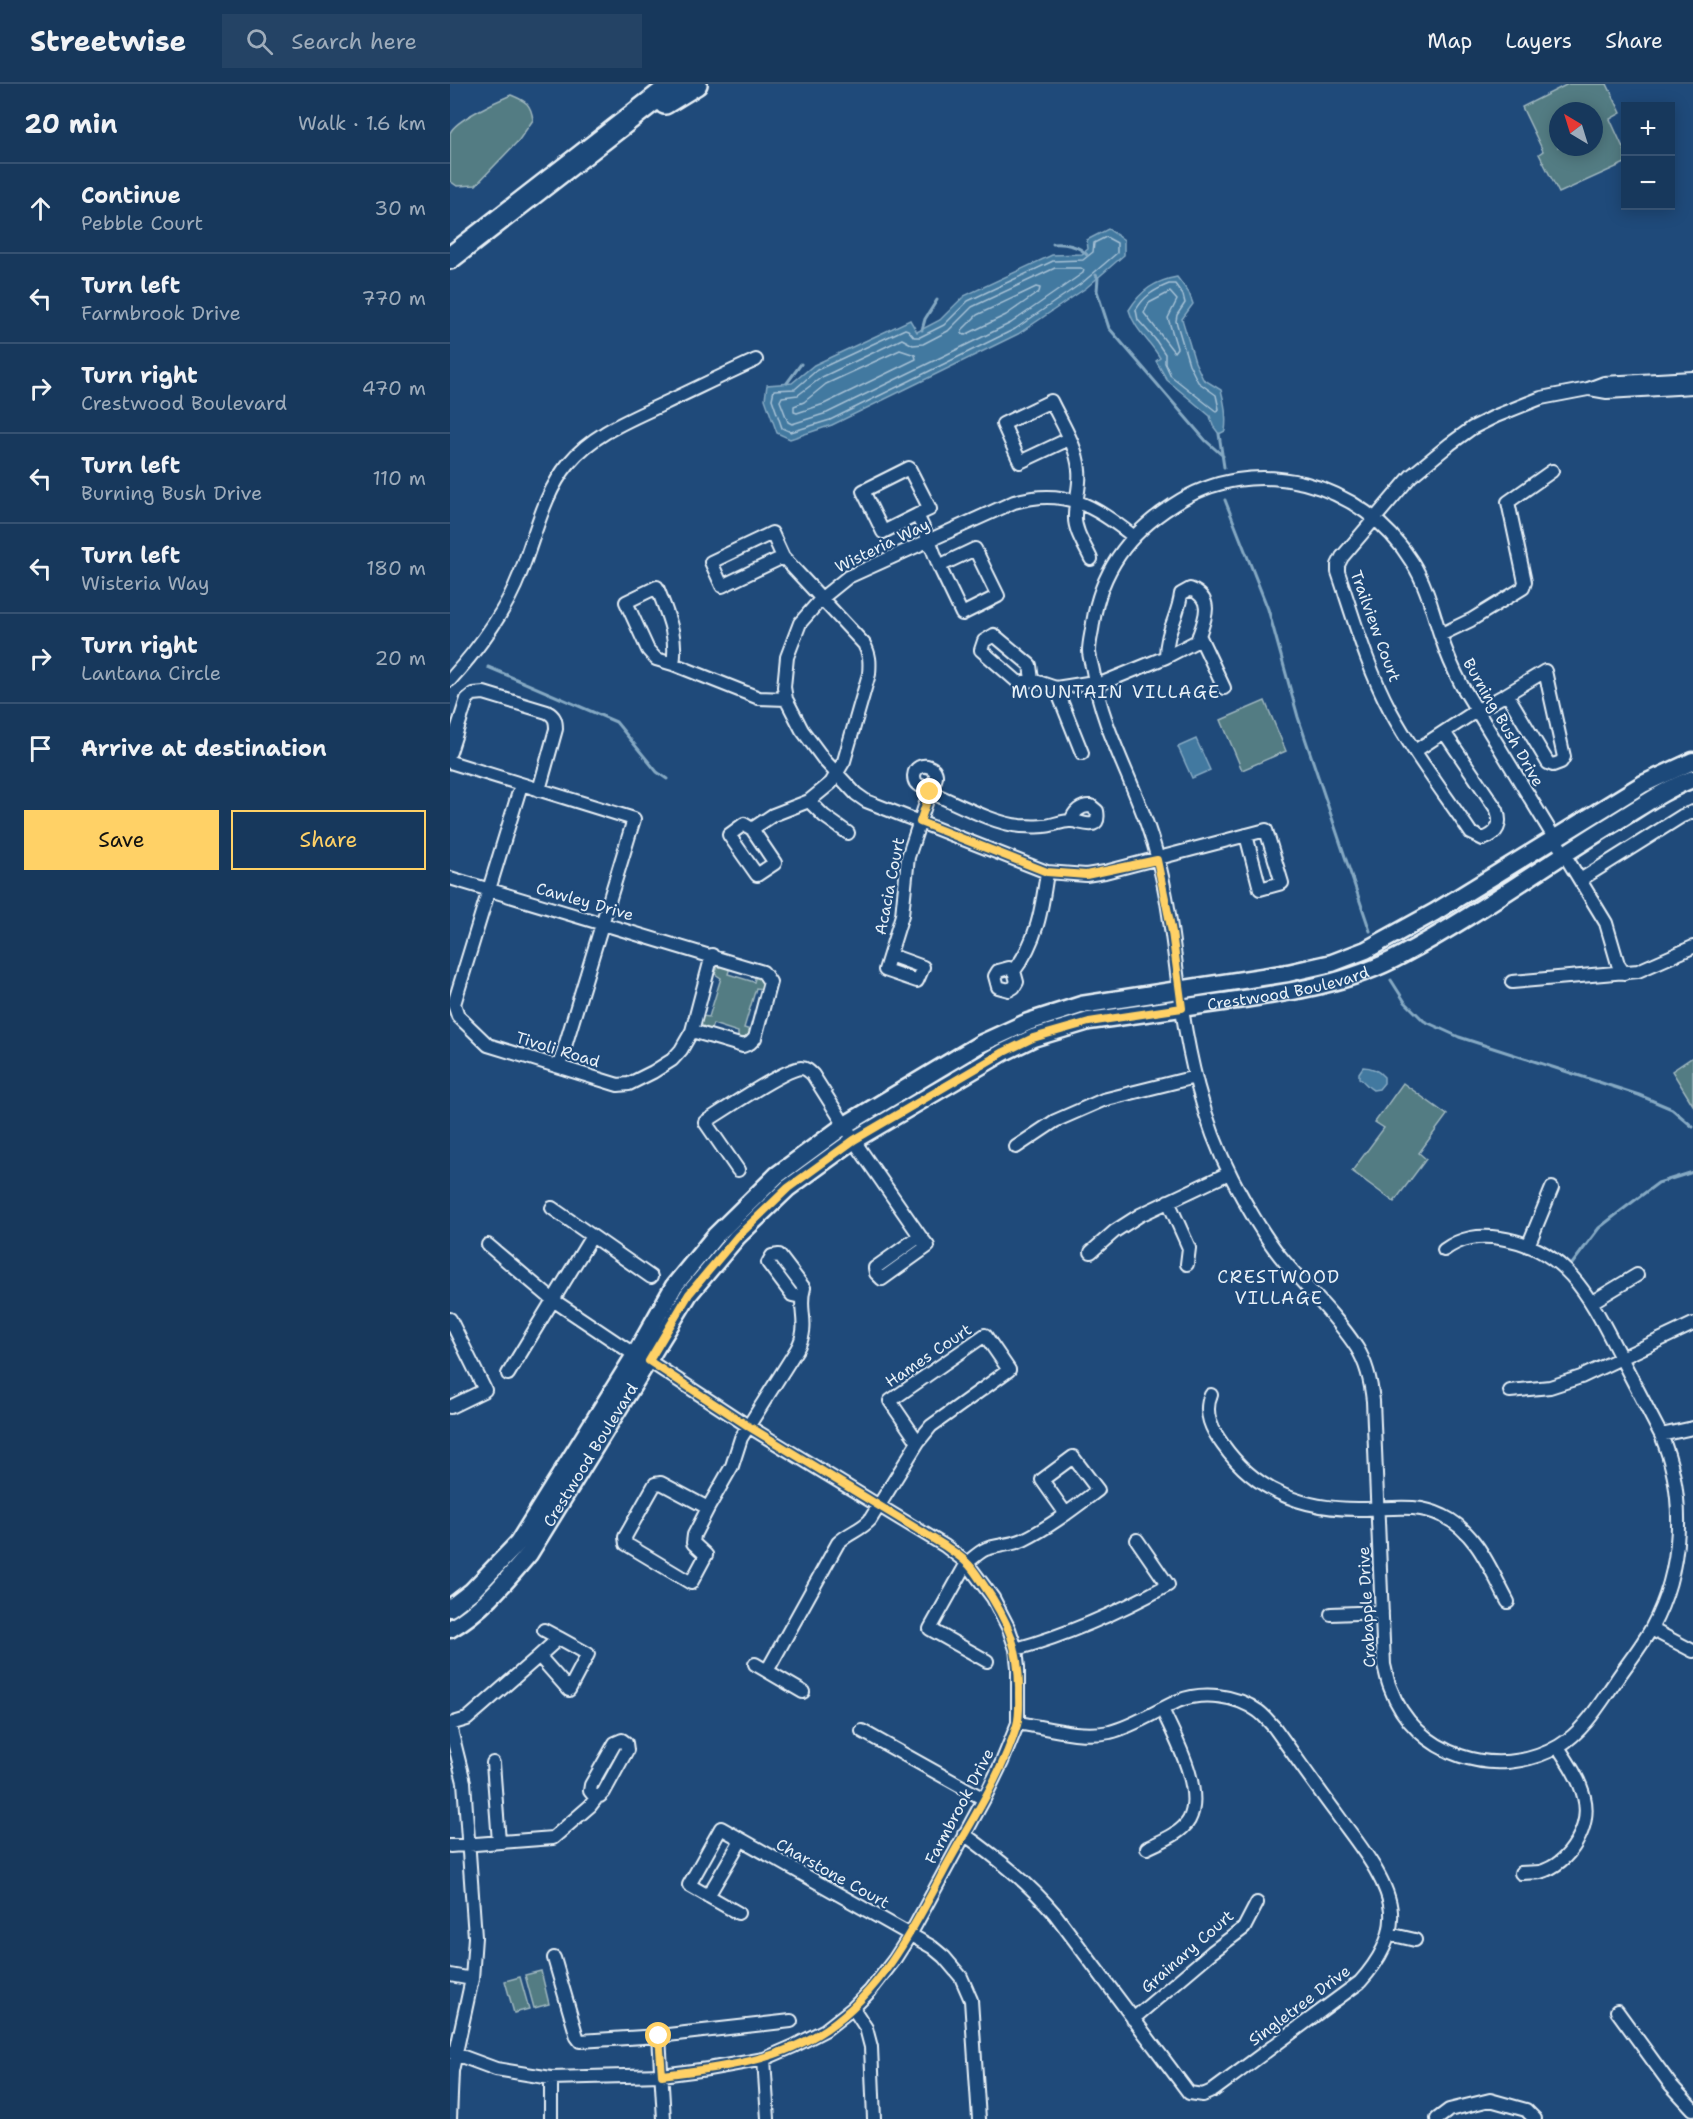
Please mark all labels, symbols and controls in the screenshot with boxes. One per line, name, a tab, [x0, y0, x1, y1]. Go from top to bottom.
search box	[222, 14, 642, 68]
text: Streetwise	[30, 22, 186, 60]
icon: search	[243, 25, 276, 58]
text: Search here	[291, 27, 417, 56]
text: Map	[1427, 27, 1472, 55]
text: Layers	[1505, 27, 1572, 55]
text: Share	[1605, 27, 1663, 55]
north arrow	[1549, 102, 1603, 156]
map controls	[1621, 102, 1675, 210]
button: +	[1621, 102, 1675, 156]
text: 20 min	[24, 106, 117, 141]
text: Walk · 1.6 km	[298, 110, 426, 136]
button: −	[1621, 156, 1675, 210]
text: Continue	[81, 181, 181, 210]
icon: ahead	[24, 192, 57, 225]
text: 30 m	[374, 195, 426, 221]
text: Pebble Court	[81, 210, 203, 236]
text: Turn left	[81, 271, 180, 300]
icon: left	[24, 282, 57, 315]
text: 770 m	[362, 285, 426, 311]
text: Farmbrook Drive	[81, 300, 241, 326]
text: Turn right	[81, 361, 198, 390]
icon: right	[24, 372, 57, 405]
text: 470 m	[362, 375, 426, 401]
text: Crestwood Boulevard	[81, 390, 287, 416]
text: Turn left	[81, 451, 180, 480]
icon: left	[24, 462, 57, 495]
text: 110 m	[372, 465, 426, 491]
text: Burning Bush Drive	[81, 480, 262, 506]
street label: Wisteria Way	[831, 513, 933, 577]
text: Turn left	[81, 541, 180, 570]
icon: left	[24, 552, 57, 585]
text: 180 m	[366, 555, 426, 581]
street label: Trailview Court	[1346, 568, 1405, 685]
text: Wisteria Way	[81, 570, 209, 596]
text: Turn right	[81, 631, 198, 660]
icon: right	[24, 642, 57, 675]
text: 20 m	[375, 645, 426, 671]
street label: Burning Bush Drive	[1458, 654, 1549, 790]
text: Lantana Circle	[81, 660, 221, 686]
district label: MOUNTAIN VILLAGE	[1011, 680, 1221, 704]
icon: arrive	[24, 732, 57, 765]
text: Arrive at destination	[81, 734, 327, 763]
route end	[916, 778, 942, 804]
button: Save	[24, 810, 219, 870]
button: Share	[231, 810, 426, 870]
street label: Acacia Court	[870, 836, 909, 937]
street label: Cawley Drive	[534, 878, 636, 925]
street label: Crestwood Boulevard	[1206, 961, 1372, 1015]
street label: Tivoli Road	[513, 1027, 603, 1072]
district label: CRESTWOOD VILLAGE	[1217, 1265, 1341, 1310]
street label: Hames Court	[881, 1319, 975, 1392]
street label: Crestwood Boulevard	[538, 1379, 643, 1531]
street label: Crabapple Drive	[1353, 1546, 1380, 1668]
street label: Farmbrook Drive	[920, 1745, 999, 1868]
street label: Charstone Court	[772, 1834, 893, 1913]
street label: Grainary Court	[1137, 1905, 1238, 1997]
street label: Singletree Drive	[1244, 1960, 1354, 2051]
route start	[645, 2022, 671, 2048]

